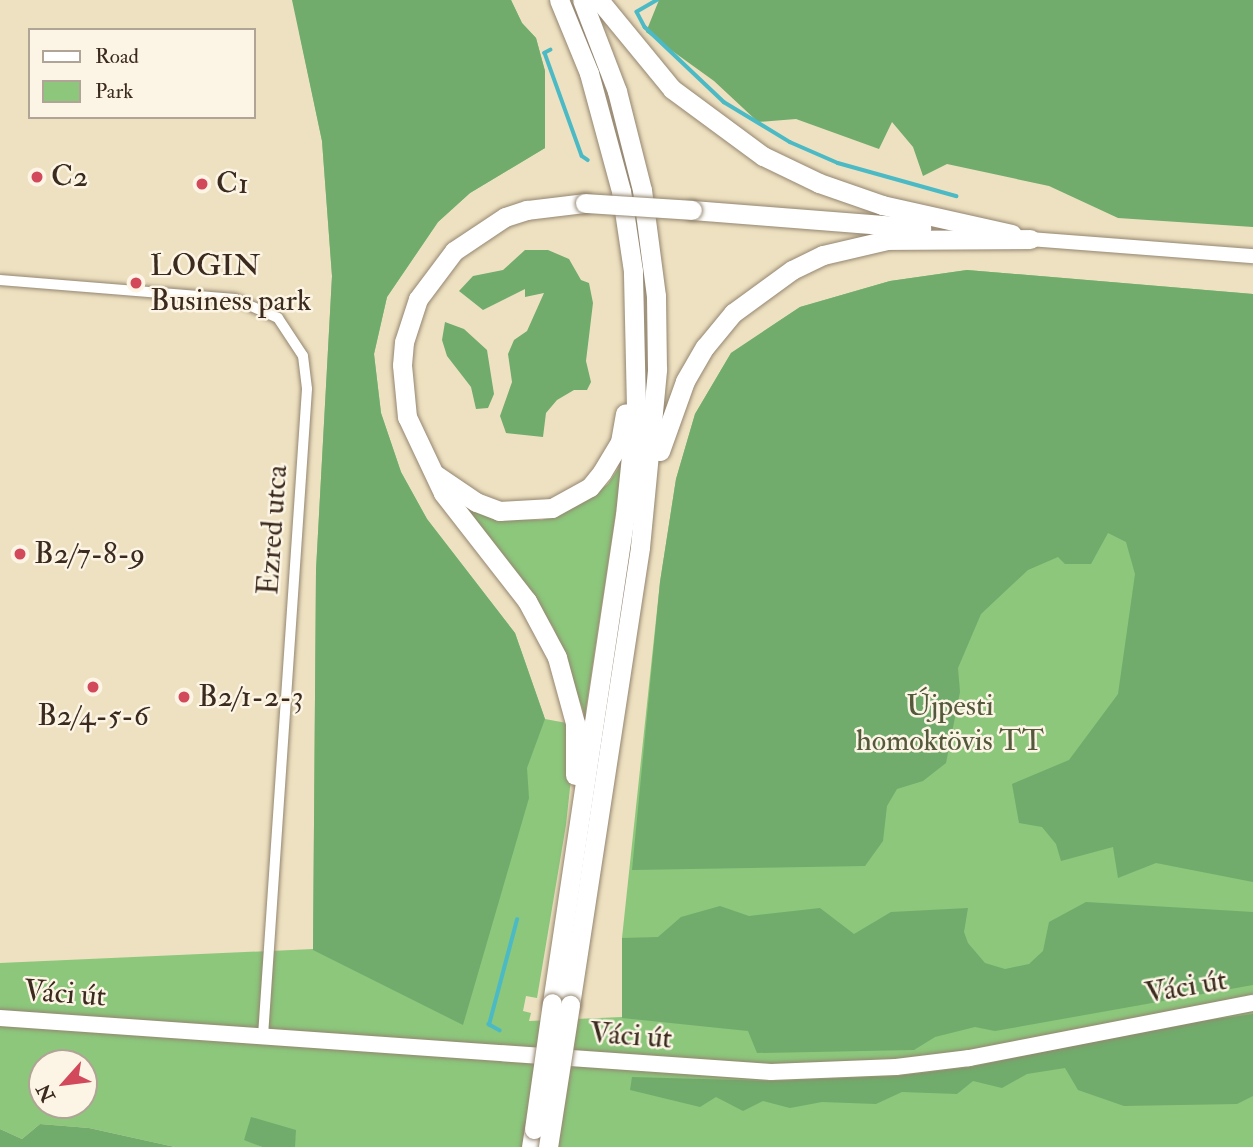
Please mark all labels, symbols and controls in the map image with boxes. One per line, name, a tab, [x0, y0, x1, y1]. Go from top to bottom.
legend	[28, 28, 256, 119]
text: Road	[95, 43, 139, 70]
text: Park	[95, 78, 133, 105]
place label: C2	[51, 159, 88, 195]
place label: C1	[216, 166, 249, 202]
marker: C2	[29, 169, 45, 185]
marker: C1	[194, 176, 210, 192]
place label: LOGIN Business park	[150, 248, 311, 318]
marker: LOGIN Business park	[128, 275, 144, 291]
street label: Ezred utca	[250, 464, 296, 596]
place label: B2/7-8-9	[34, 536, 145, 572]
marker: B2/7-8-9	[12, 546, 28, 562]
marker: B2/4-5-6	[85, 679, 101, 695]
place label: B2/1-2-3	[198, 679, 303, 715]
park label: Újpesti homoktövis TT	[856, 688, 1044, 758]
marker: B2/1-2-3	[176, 689, 192, 705]
place label: B2/4-5-6	[37, 698, 149, 734]
street label: Váci út	[1142, 962, 1230, 1012]
street label: Váci út	[23, 973, 107, 1015]
street label: Váci út	[589, 1015, 673, 1057]
north arrow	[28, 1049, 98, 1119]
text: N	[32, 1080, 61, 1106]

